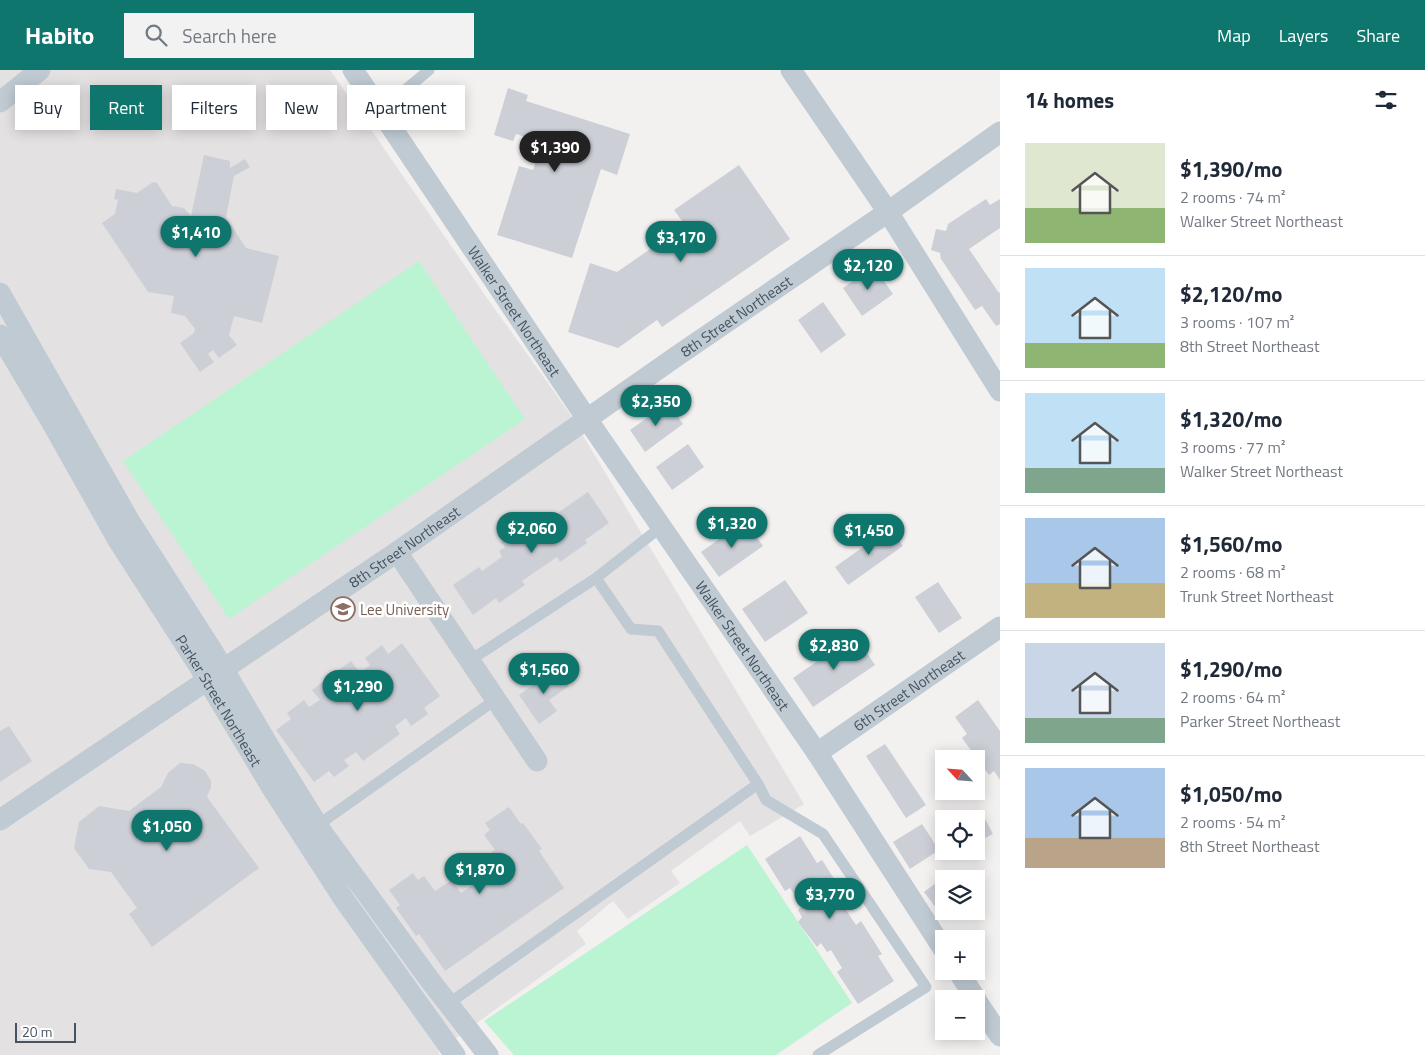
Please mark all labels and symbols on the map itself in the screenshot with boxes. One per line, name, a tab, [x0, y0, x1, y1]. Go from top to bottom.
pin: $1,390	[514, 131, 596, 173]
pin: $1,410	[155, 216, 237, 258]
pin: $3,170	[640, 220, 722, 263]
street label: Walker Street Northeast	[462, 241, 567, 381]
pin: $2,120	[827, 248, 909, 291]
street label: 8th Street Northeast	[675, 269, 797, 362]
pin: $2,350	[615, 384, 697, 427]
street label: 8th Street Northeast	[344, 499, 465, 593]
pin: $1,320	[691, 506, 773, 549]
pin: $2,060	[491, 512, 573, 554]
pin: $1,450	[828, 514, 910, 556]
street label: Walker Street Northeast	[690, 576, 796, 715]
school or university icon: Lee University	[330, 596, 356, 622]
place label: Lee University	[360, 598, 449, 621]
pin: $2,830	[793, 628, 875, 671]
street label: Parker Street Northeast	[170, 630, 268, 771]
street label: 6th Street Northeast	[848, 643, 969, 737]
pin: $1,560	[503, 652, 585, 695]
pin: $1,290	[317, 670, 399, 712]
north arrow	[935, 750, 985, 800]
pin: $1,050	[126, 810, 208, 852]
pin: $1,870	[439, 852, 521, 895]
pin: $3,770	[789, 878, 871, 920]
scale bar	[15, 1020, 76, 1043]

